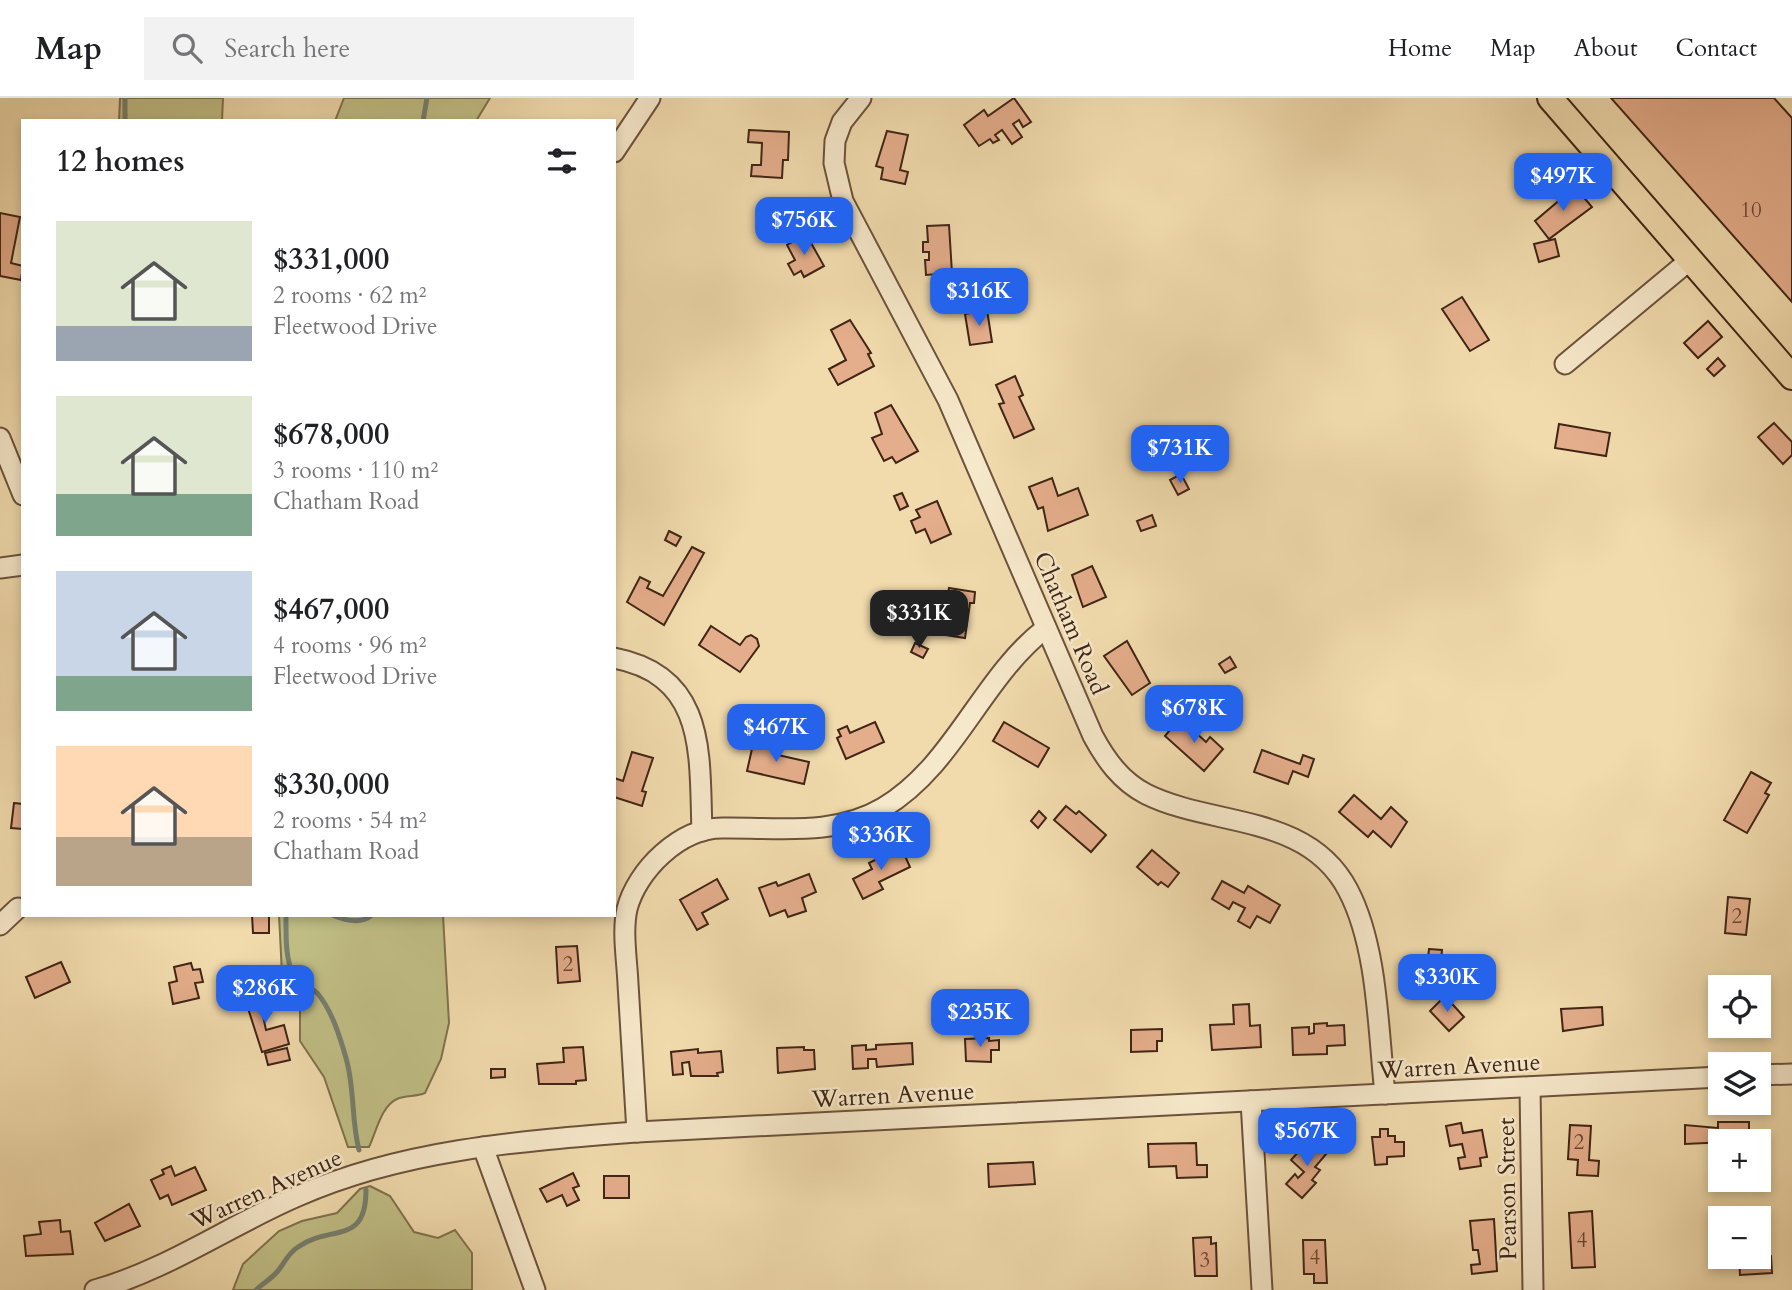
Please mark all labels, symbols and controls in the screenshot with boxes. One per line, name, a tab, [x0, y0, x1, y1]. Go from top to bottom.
search box	[144, 17, 634, 80]
text: Map	[35, 26, 102, 71]
icon: search	[168, 29, 206, 67]
text: Search here	[224, 31, 350, 66]
text: Home	[1388, 32, 1452, 65]
text: Map	[1490, 32, 1536, 65]
text: About	[1574, 32, 1638, 65]
text: Contact	[1676, 32, 1757, 65]
text: 12 homes	[56, 141, 185, 182]
icon: filters	[543, 142, 581, 180]
pin: $497K	[1514, 153, 1612, 213]
text: $497K	[1530, 160, 1596, 191]
house number: 10	[1740, 196, 1762, 225]
pin: $756K	[755, 198, 853, 257]
text: $756K	[771, 204, 837, 235]
text: $331,000	[273, 239, 389, 280]
icon: home	[112, 249, 196, 333]
pin: $316K	[930, 268, 1028, 328]
text: $316K	[946, 275, 1012, 306]
text: 2 rooms · 62 m²	[273, 280, 426, 311]
text: Fleetwood Drive	[273, 311, 437, 342]
text: $678,000	[273, 414, 389, 455]
icon: home	[112, 424, 196, 508]
pin: $731K	[1131, 426, 1229, 485]
text: $731K	[1147, 432, 1213, 463]
text: 3 rooms · 110 m²	[273, 455, 438, 486]
text: Chatham Road	[273, 486, 419, 517]
street label: Chatham Road	[1026, 547, 1116, 700]
text: $467,000	[273, 589, 389, 630]
pin: $331K	[870, 590, 968, 650]
text: $331K	[886, 597, 952, 628]
icon: home	[112, 599, 196, 683]
text: 4 rooms · 96 m²	[273, 630, 426, 661]
text: Fleetwood Drive	[273, 661, 437, 692]
pin: $678K	[1145, 686, 1243, 745]
text: $678K	[1161, 692, 1227, 723]
pin: $467K	[727, 704, 825, 764]
text: $467K	[743, 711, 809, 742]
text: $330,000	[273, 764, 389, 805]
icon: home	[112, 774, 196, 858]
text: 2 rooms · 54 m²	[273, 805, 426, 836]
pin: $336K	[832, 812, 930, 872]
text: $336K	[848, 819, 914, 850]
text: Chatham Road	[273, 836, 419, 867]
house number: 2	[1732, 902, 1743, 931]
house number: 2	[563, 950, 574, 979]
pin: $330K	[1398, 954, 1496, 1014]
text: $330K	[1414, 961, 1480, 992]
pin: $286K	[216, 965, 314, 1025]
text: $286K	[232, 972, 298, 1003]
map controls	[1708, 975, 1771, 1269]
button: locate	[1708, 975, 1771, 1038]
pin: $235K	[931, 990, 1029, 1049]
text: $235K	[947, 996, 1013, 1027]
street label: Warren Avenue	[1376, 1046, 1541, 1087]
button: layers	[1708, 1052, 1771, 1115]
street label: Warren Avenue	[810, 1075, 975, 1116]
pin: $567K	[1258, 1108, 1356, 1168]
text: $567K	[1274, 1115, 1340, 1146]
street label: Pearson Street	[1490, 1117, 1525, 1261]
house number: 2	[1574, 1128, 1585, 1157]
button: +	[1708, 1129, 1771, 1192]
street label: Warren Avenue	[184, 1141, 347, 1238]
button: −	[1708, 1206, 1771, 1269]
house number: 4	[1577, 1226, 1588, 1255]
house number: 4	[1310, 1243, 1321, 1272]
house number: 3	[1200, 1246, 1210, 1275]

